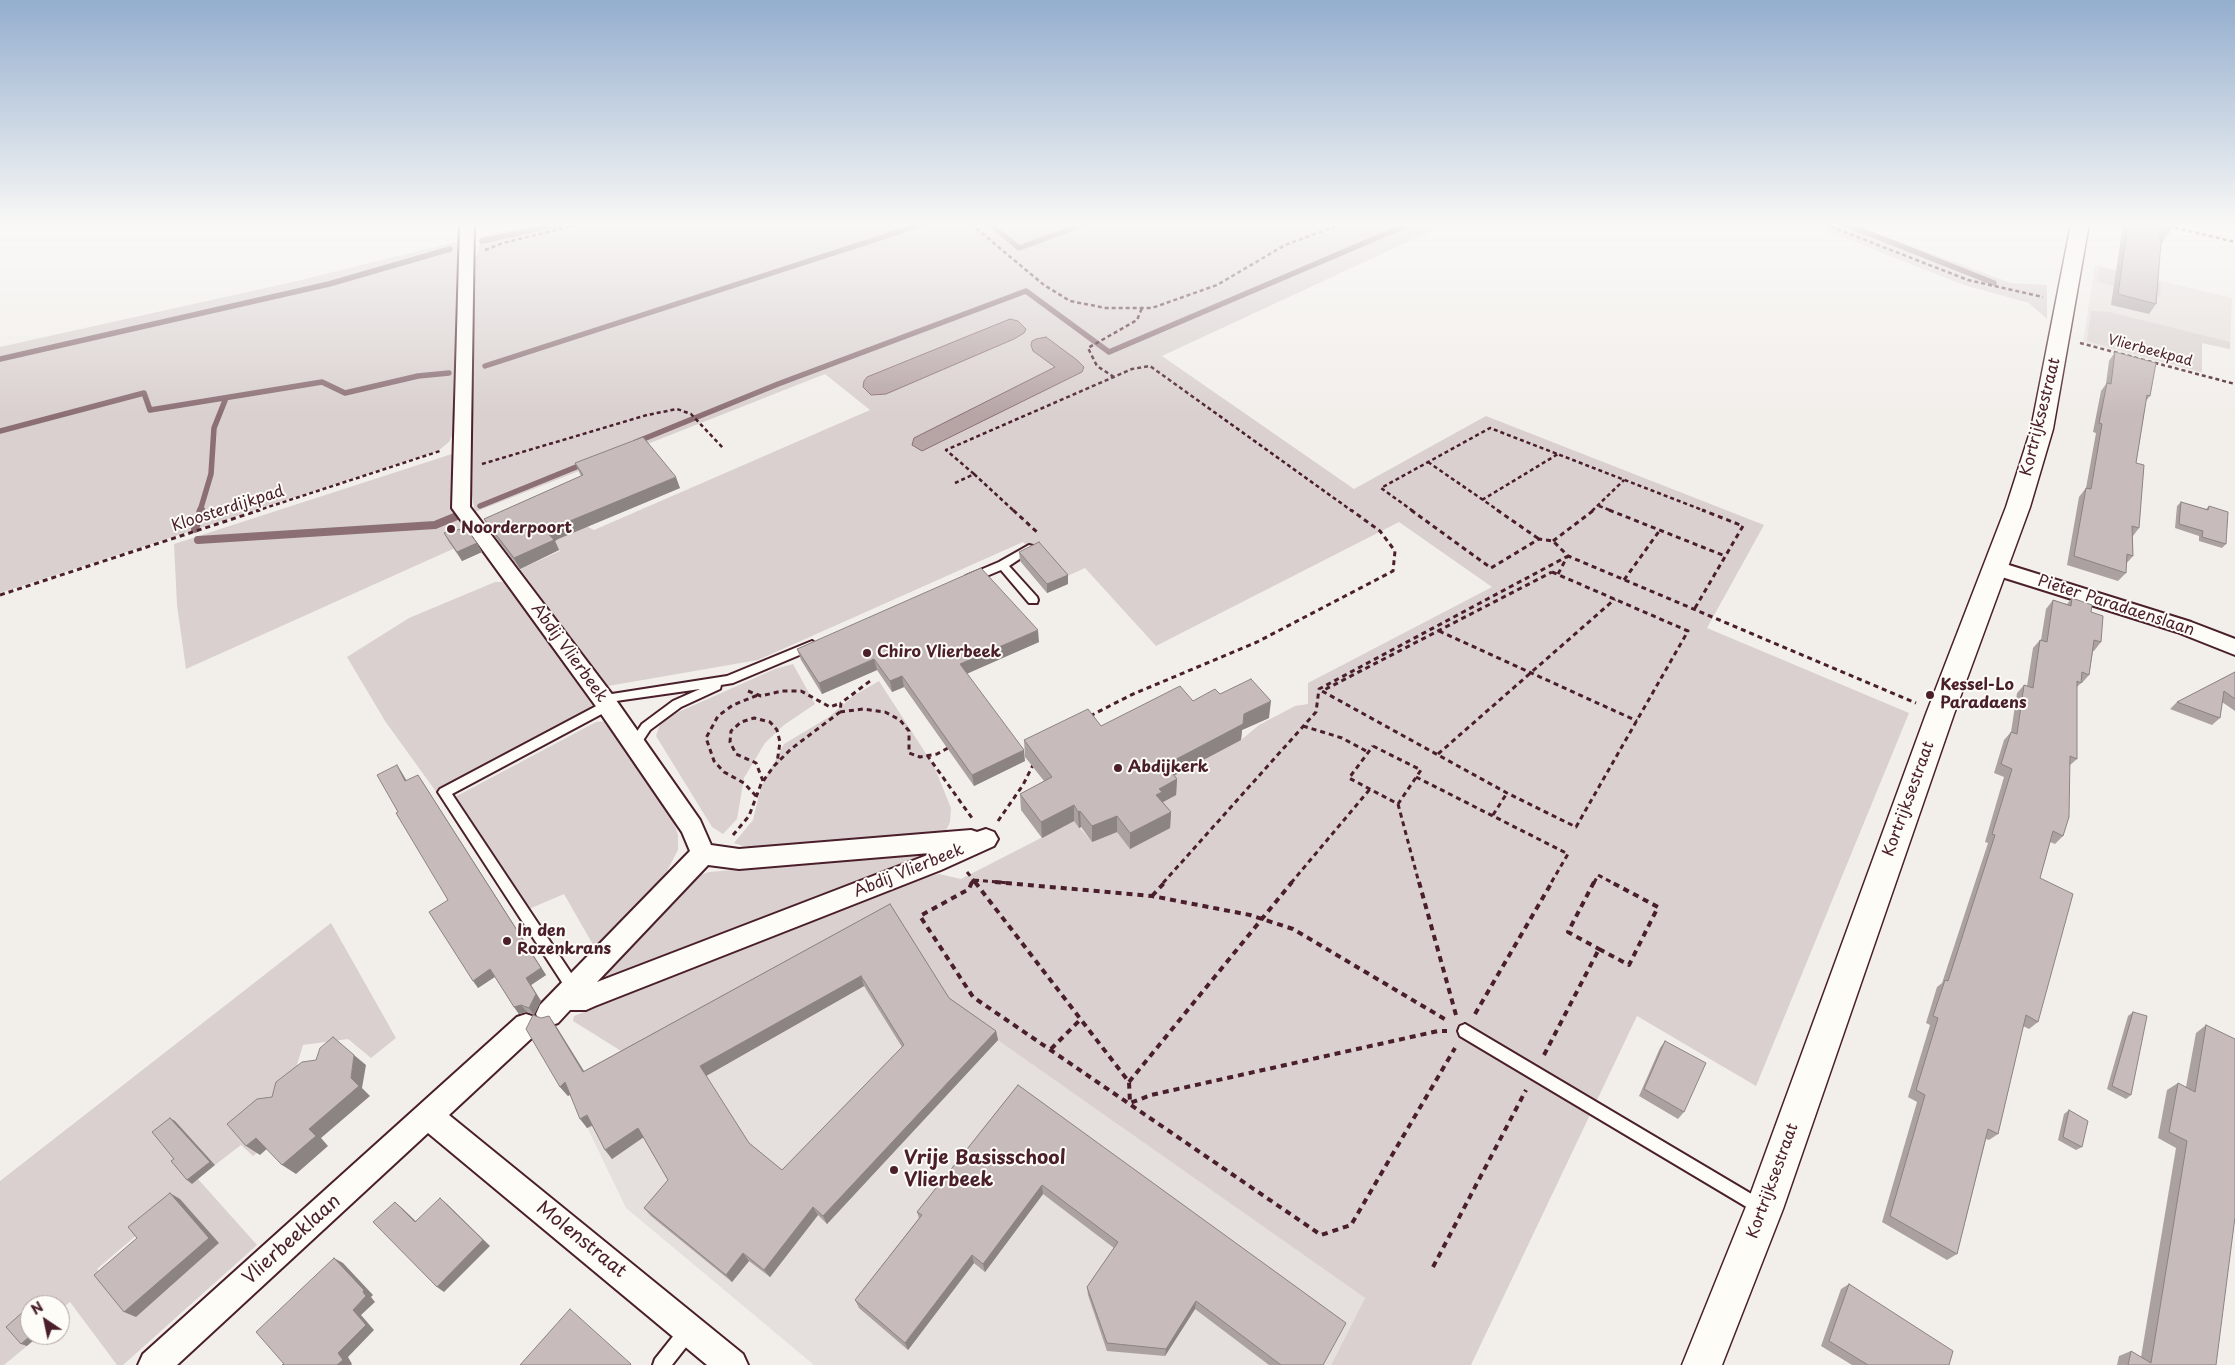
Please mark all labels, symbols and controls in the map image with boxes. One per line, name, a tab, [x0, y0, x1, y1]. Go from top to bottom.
street label: Vlierbeekpad	[2106, 332, 2194, 370]
street label: Kortrijksestraat	[2017, 356, 2065, 478]
street label: Kloosterdijkpad	[169, 482, 287, 536]
place label: Noorderpoort	[461, 519, 572, 539]
marker: Noorderpoort	[445, 523, 457, 535]
street label: Pieter Paradaenslaan	[2035, 572, 2197, 640]
street label: Abdij Vlierbeek	[527, 600, 611, 706]
place label: Chiro Vlierbeek	[877, 643, 1001, 663]
marker: Chiro Vlierbeek	[861, 647, 873, 659]
place label: Kessel-Lo Paradaens	[1940, 676, 2027, 714]
marker: Kessel-Lo Paradaens	[1924, 689, 1936, 701]
street label: Kortrijksestraat	[1879, 739, 1939, 859]
place label: Abdijkerk	[1128, 758, 1209, 778]
marker: Abdijkerk	[1112, 762, 1124, 774]
street label: Abdij Vlierbeek	[851, 840, 967, 902]
place label: In den Rozenkrans	[517, 922, 611, 960]
marker: In den Rozenkrans	[501, 935, 513, 947]
street label: Kortrijksestraat	[1743, 1121, 1803, 1241]
place label: Vrije Basisschool Vlierbeek	[904, 1148, 1065, 1192]
marker: Vrije Basisschool Vlierbeek	[888, 1164, 900, 1176]
street label: Vlierbeeklaan	[238, 1190, 346, 1290]
street label: Molenstraat	[531, 1197, 631, 1283]
north arrow	[20, 1295, 70, 1345]
text: N	[26, 1296, 47, 1320]

